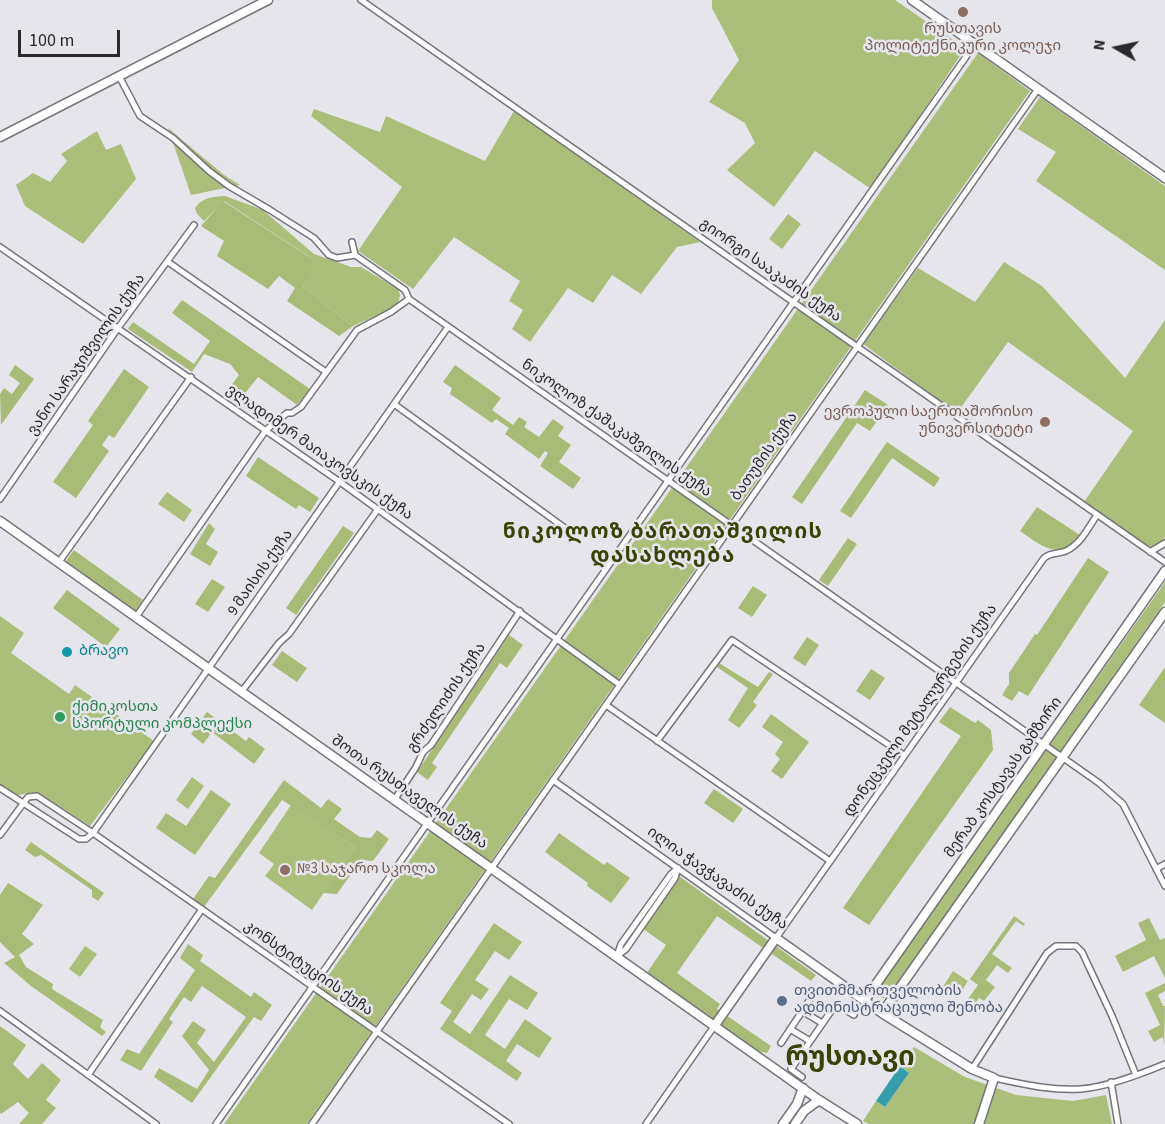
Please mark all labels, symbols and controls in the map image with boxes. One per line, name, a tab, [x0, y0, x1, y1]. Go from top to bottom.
marker: რუსთავის პოლიტექნიკური კოლეჯი	[956, 5, 970, 19]
scale bar	[21, 18, 123, 56]
north arrow	[1087, 18, 1147, 78]
place label: რუსთავის პოლიტექნიკური კოლეჯი	[865, 21, 1061, 56]
text: 100 m	[29, 28, 74, 53]
text: N	[1088, 38, 1111, 52]
street label: გიორგი სააკაძის ქუჩა	[696, 215, 844, 327]
street label: ვანო სარაჯიშვილის ქუჩა	[24, 271, 150, 439]
street label: ნიკოლოზ ქაშაკაშვილის ქუჩა	[518, 356, 714, 502]
street label: ვლადიმერ მაიაკოვსკის ქუჩა	[222, 381, 416, 525]
place label: ევროპული საერთაშორისო უნივერსიტეტი	[824, 404, 1033, 439]
street label: ბათუმის ქუჩა	[728, 409, 802, 505]
marker: ევროპული საერთაშორისო უნივერსიტეტი	[1038, 415, 1052, 429]
district label: ნიკოლოზ ბარათაშვილის დასახლება	[503, 520, 823, 570]
street label: 9 მაისის ქუჩა	[225, 526, 297, 620]
street label: დონეცკელი მეტალურგების ქუჩა	[840, 601, 1002, 821]
street label: გრძელიძის ქუჩა	[404, 640, 490, 756]
place label: ბრავო	[79, 643, 129, 661]
marker: ბრავო	[60, 645, 74, 659]
street label: მერაბ კოსტავას გამზირი	[941, 694, 1067, 862]
place label: ქიმიკოსთა სპორტული კომპლექსი	[72, 699, 252, 734]
marker: ქიმიკოსთა სპორტული კომპლექსი	[53, 710, 67, 724]
street label: შოთა რუსთაველის ქუჩა	[328, 732, 490, 854]
street label: ილია ჭავჭავაძის ქუჩა	[643, 824, 791, 934]
place label: №3 საჯარო სკოლა	[297, 861, 436, 879]
marker: №3 საჯარო სკოლა	[278, 863, 292, 877]
street label: კონსტიტუციის ქუჩა	[240, 918, 376, 1020]
place label: თვითმმართველობის ადმინისტრაციული შენობა	[794, 983, 1003, 1018]
marker: თვითმმართველობის ადმინისტრაციული შენობა	[775, 994, 789, 1008]
district label: რუსთავი	[785, 1043, 915, 1075]

